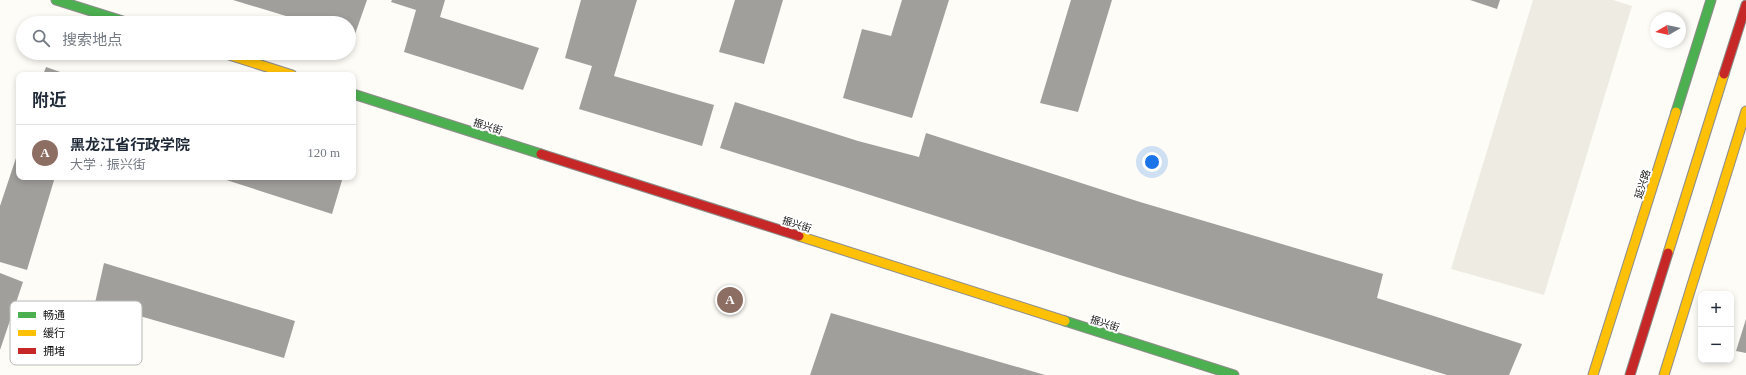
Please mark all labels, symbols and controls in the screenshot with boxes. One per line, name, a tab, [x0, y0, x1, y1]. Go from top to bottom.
north arrow	[1650, 12, 1686, 48]
search box	[16, 16, 356, 60]
icon: search	[30, 27, 52, 49]
text: 搜索地点	[62, 32, 122, 48]
text: 附近	[32, 91, 66, 110]
street label: 振兴街	[472, 117, 504, 136]
text: 黑龙江省行政学院	[70, 137, 190, 153]
text: A	[40, 145, 50, 160]
text: 120 m	[307, 145, 340, 160]
your location	[1142, 152, 1162, 172]
text: 大学 · 振兴街	[70, 157, 146, 172]
street label: 延兴路	[1633, 168, 1652, 200]
street label: 振兴街	[781, 215, 813, 234]
pin: A	[717, 285, 743, 315]
map controls	[1698, 291, 1734, 363]
button: +	[1698, 291, 1734, 327]
legend	[10, 301, 142, 365]
text: 畅通	[43, 309, 65, 321]
street label: 振兴街	[1089, 314, 1121, 333]
text: 缓行	[43, 327, 65, 339]
button: −	[1698, 327, 1734, 363]
text: 拥堵	[43, 345, 65, 357]

